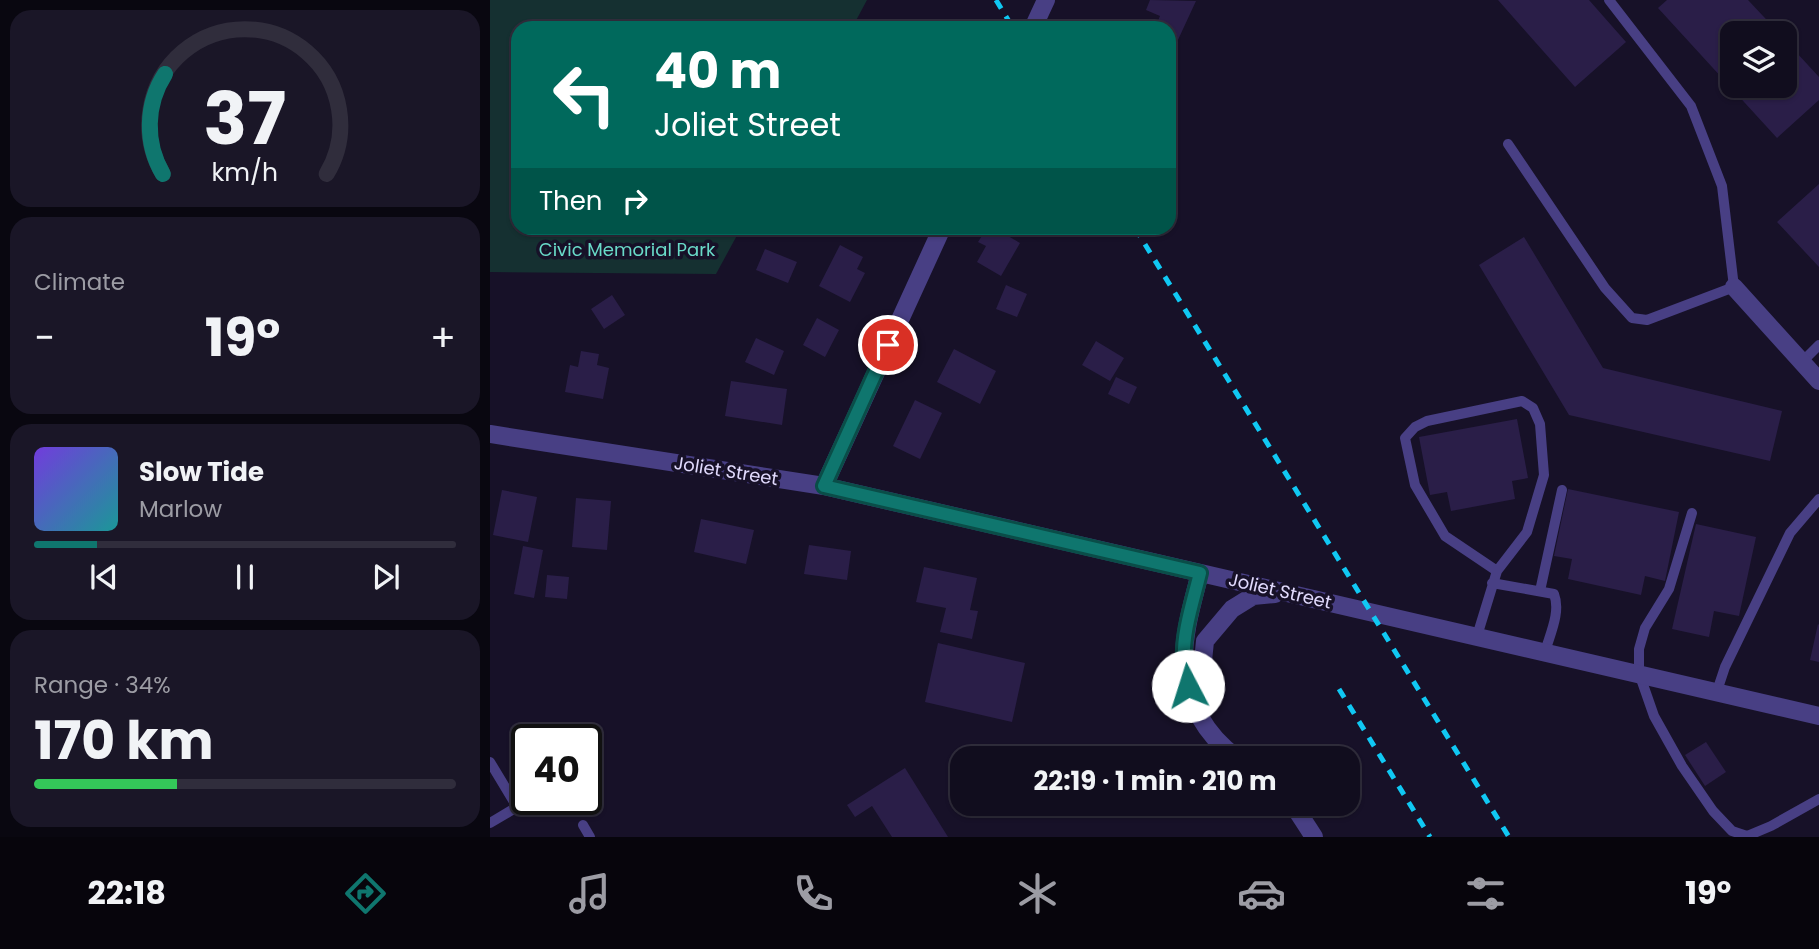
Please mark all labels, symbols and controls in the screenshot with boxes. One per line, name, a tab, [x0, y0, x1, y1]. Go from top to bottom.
map controls	[1720, 21, 1797, 98]
button: layers	[1720, 21, 1797, 98]
text: 40 m	[654, 37, 781, 105]
icon: left	[539, 49, 630, 140]
text: 37	[204, 69, 287, 170]
text: Joliet Street	[654, 102, 841, 147]
text: km/h	[212, 155, 278, 190]
icon: right	[616, 182, 654, 220]
text: Then	[539, 183, 602, 219]
park label: Civic Memorial Park	[539, 237, 716, 262]
text: Climate	[34, 266, 125, 298]
text: 19°	[205, 301, 280, 374]
text: −	[34, 311, 55, 364]
text: +	[430, 311, 456, 364]
pin	[858, 315, 918, 375]
icon: arrive	[869, 326, 907, 364]
street label: Joliet Street	[672, 450, 780, 491]
text: Slow Tide	[139, 454, 264, 490]
text: Marlow	[139, 493, 222, 525]
icon: previous	[85, 558, 123, 596]
icon: pause	[226, 558, 264, 596]
icon: next	[367, 558, 405, 596]
street label: Joliet Street	[1226, 567, 1334, 615]
position arrow	[1151, 649, 1225, 723]
text: Range · 34%	[34, 669, 171, 701]
text: 170 km	[34, 704, 214, 777]
speed limit sign: 40	[511, 724, 602, 815]
text: 22:19 · 1 min · 210 m	[1033, 763, 1277, 799]
icon: directions	[341, 869, 390, 918]
icon: music	[565, 869, 614, 918]
icon: phone	[789, 869, 838, 918]
icon: climate	[1013, 869, 1062, 918]
icon: car	[1237, 869, 1286, 918]
icon: filters	[1461, 869, 1510, 918]
text: 22:18	[88, 870, 166, 915]
text: 19°	[1685, 870, 1731, 915]

